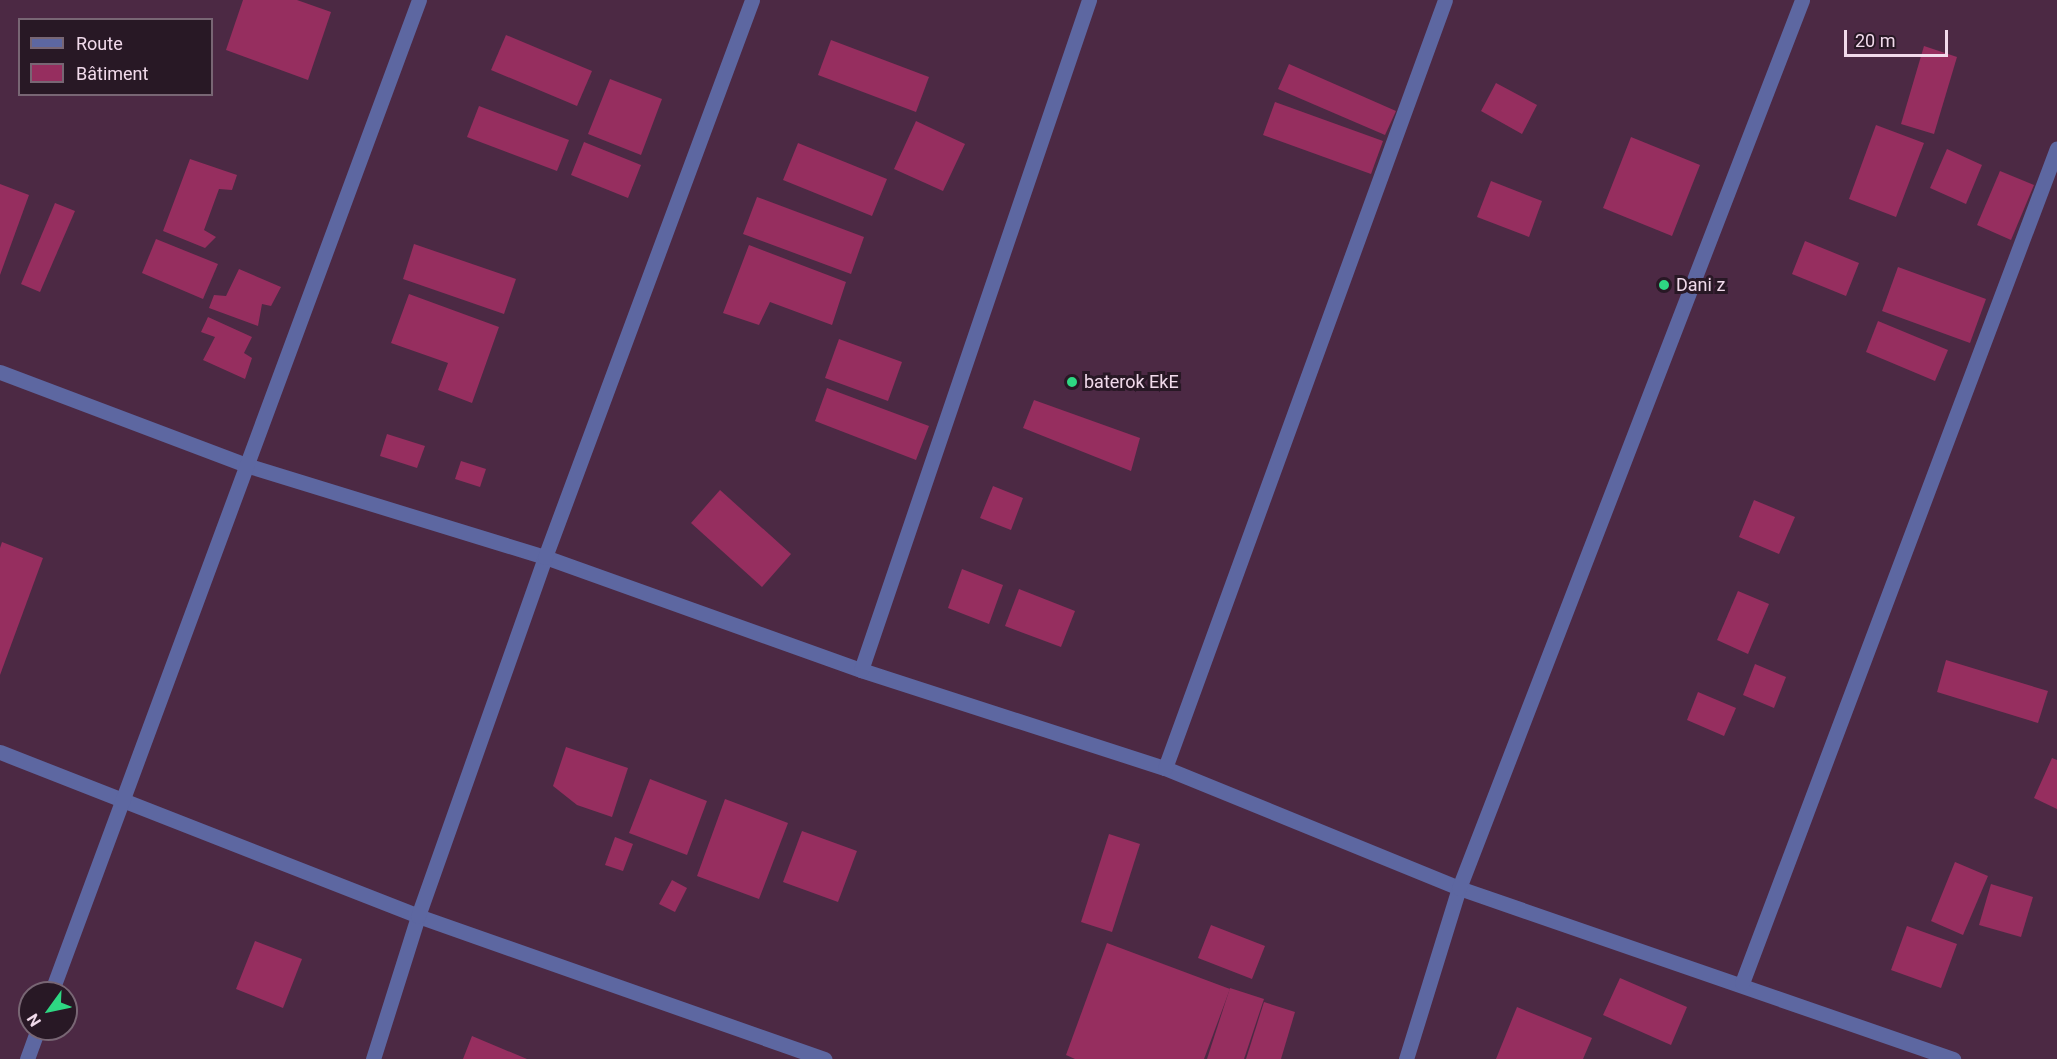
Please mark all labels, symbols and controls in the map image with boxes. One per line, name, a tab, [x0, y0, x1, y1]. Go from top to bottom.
legend	[18, 18, 213, 96]
scale bar	[1847, 18, 1950, 56]
text: 20 m	[1855, 30, 1895, 51]
text: Route	[76, 33, 123, 54]
text: Bâtiment	[76, 63, 148, 84]
place label: Dani z	[1676, 274, 1725, 296]
marker: Dani z	[1657, 278, 1671, 292]
place label: baterok EkE	[1084, 371, 1179, 393]
marker: baterok EkE	[1065, 375, 1079, 389]
north arrow	[18, 981, 78, 1041]
text: N	[23, 1010, 45, 1030]

